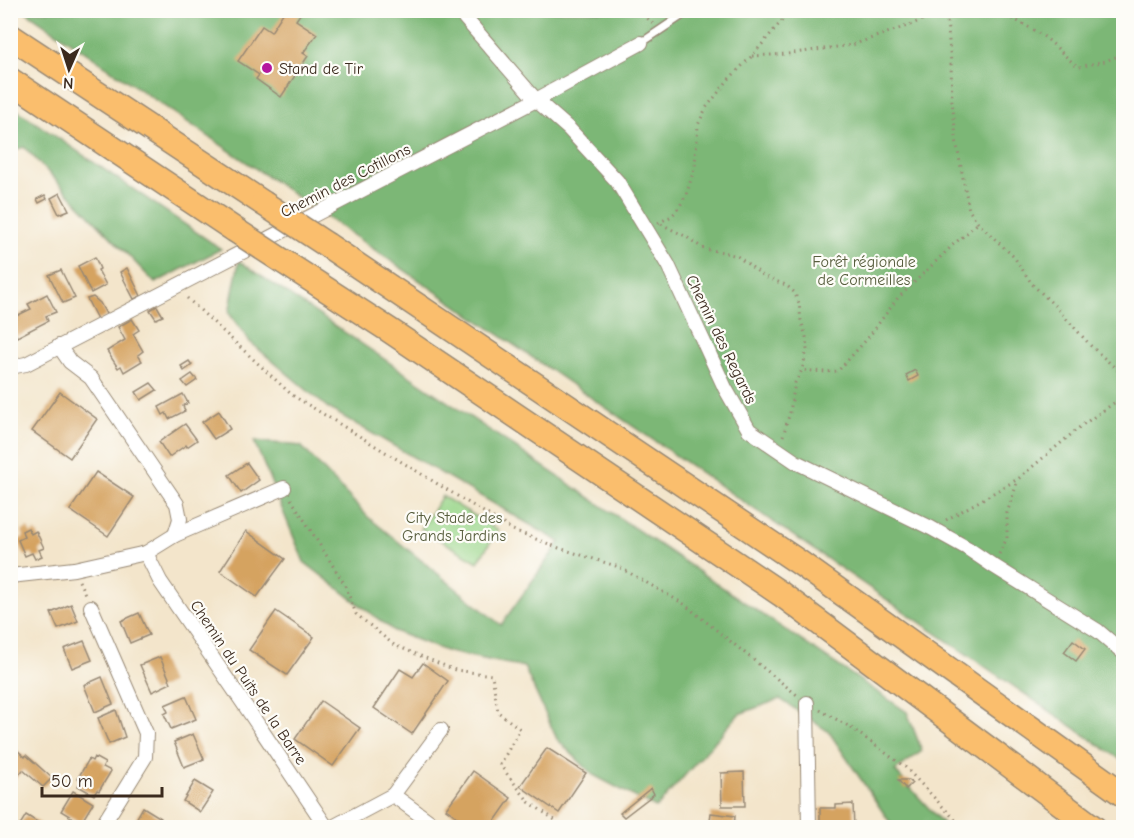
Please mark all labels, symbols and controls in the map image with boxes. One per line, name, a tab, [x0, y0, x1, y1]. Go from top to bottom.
north arrow	[39, 39, 99, 99]
place label: Stand de Tir	[279, 60, 364, 78]
marker: Stand de Tir	[260, 61, 274, 75]
text: N	[63, 74, 74, 92]
street label: Chemin des Cotillons	[278, 140, 414, 221]
park label: Forêt régionale de Cormeilles	[812, 253, 916, 289]
street label: Chemin des Regards	[682, 272, 760, 407]
park label: City Stade des Grands Jardins	[402, 509, 506, 545]
street label: Chemin du Puits de la Barre	[186, 597, 310, 768]
scale bar	[42, 760, 162, 798]
text: 50 m	[51, 771, 93, 792]

